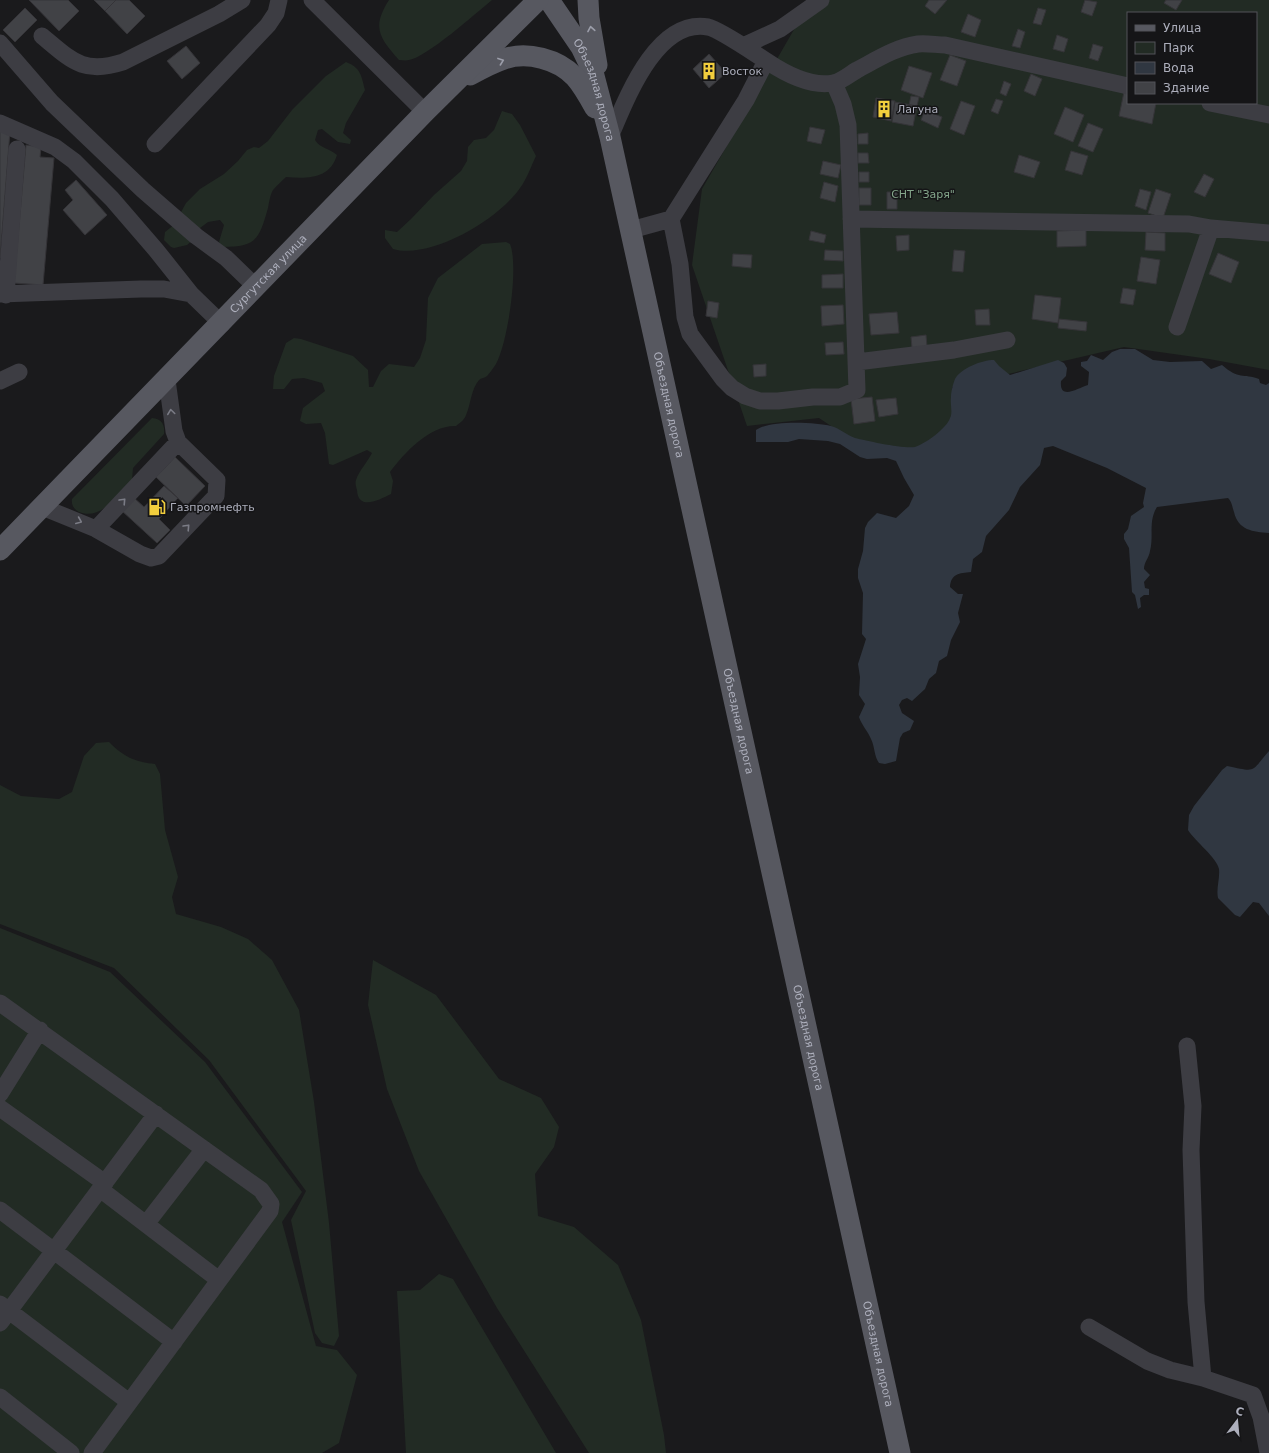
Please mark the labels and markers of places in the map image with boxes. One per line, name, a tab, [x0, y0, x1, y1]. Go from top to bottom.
building icon: Восток	[699, 61, 719, 81]
place label: Восток	[722, 65, 762, 78]
building icon: Лагуна	[874, 99, 894, 119]
place label: Лагуна	[897, 103, 938, 116]
fuel station icon: Газпромнефть	[147, 497, 167, 517]
place label: Газпромнефть	[170, 501, 255, 514]

